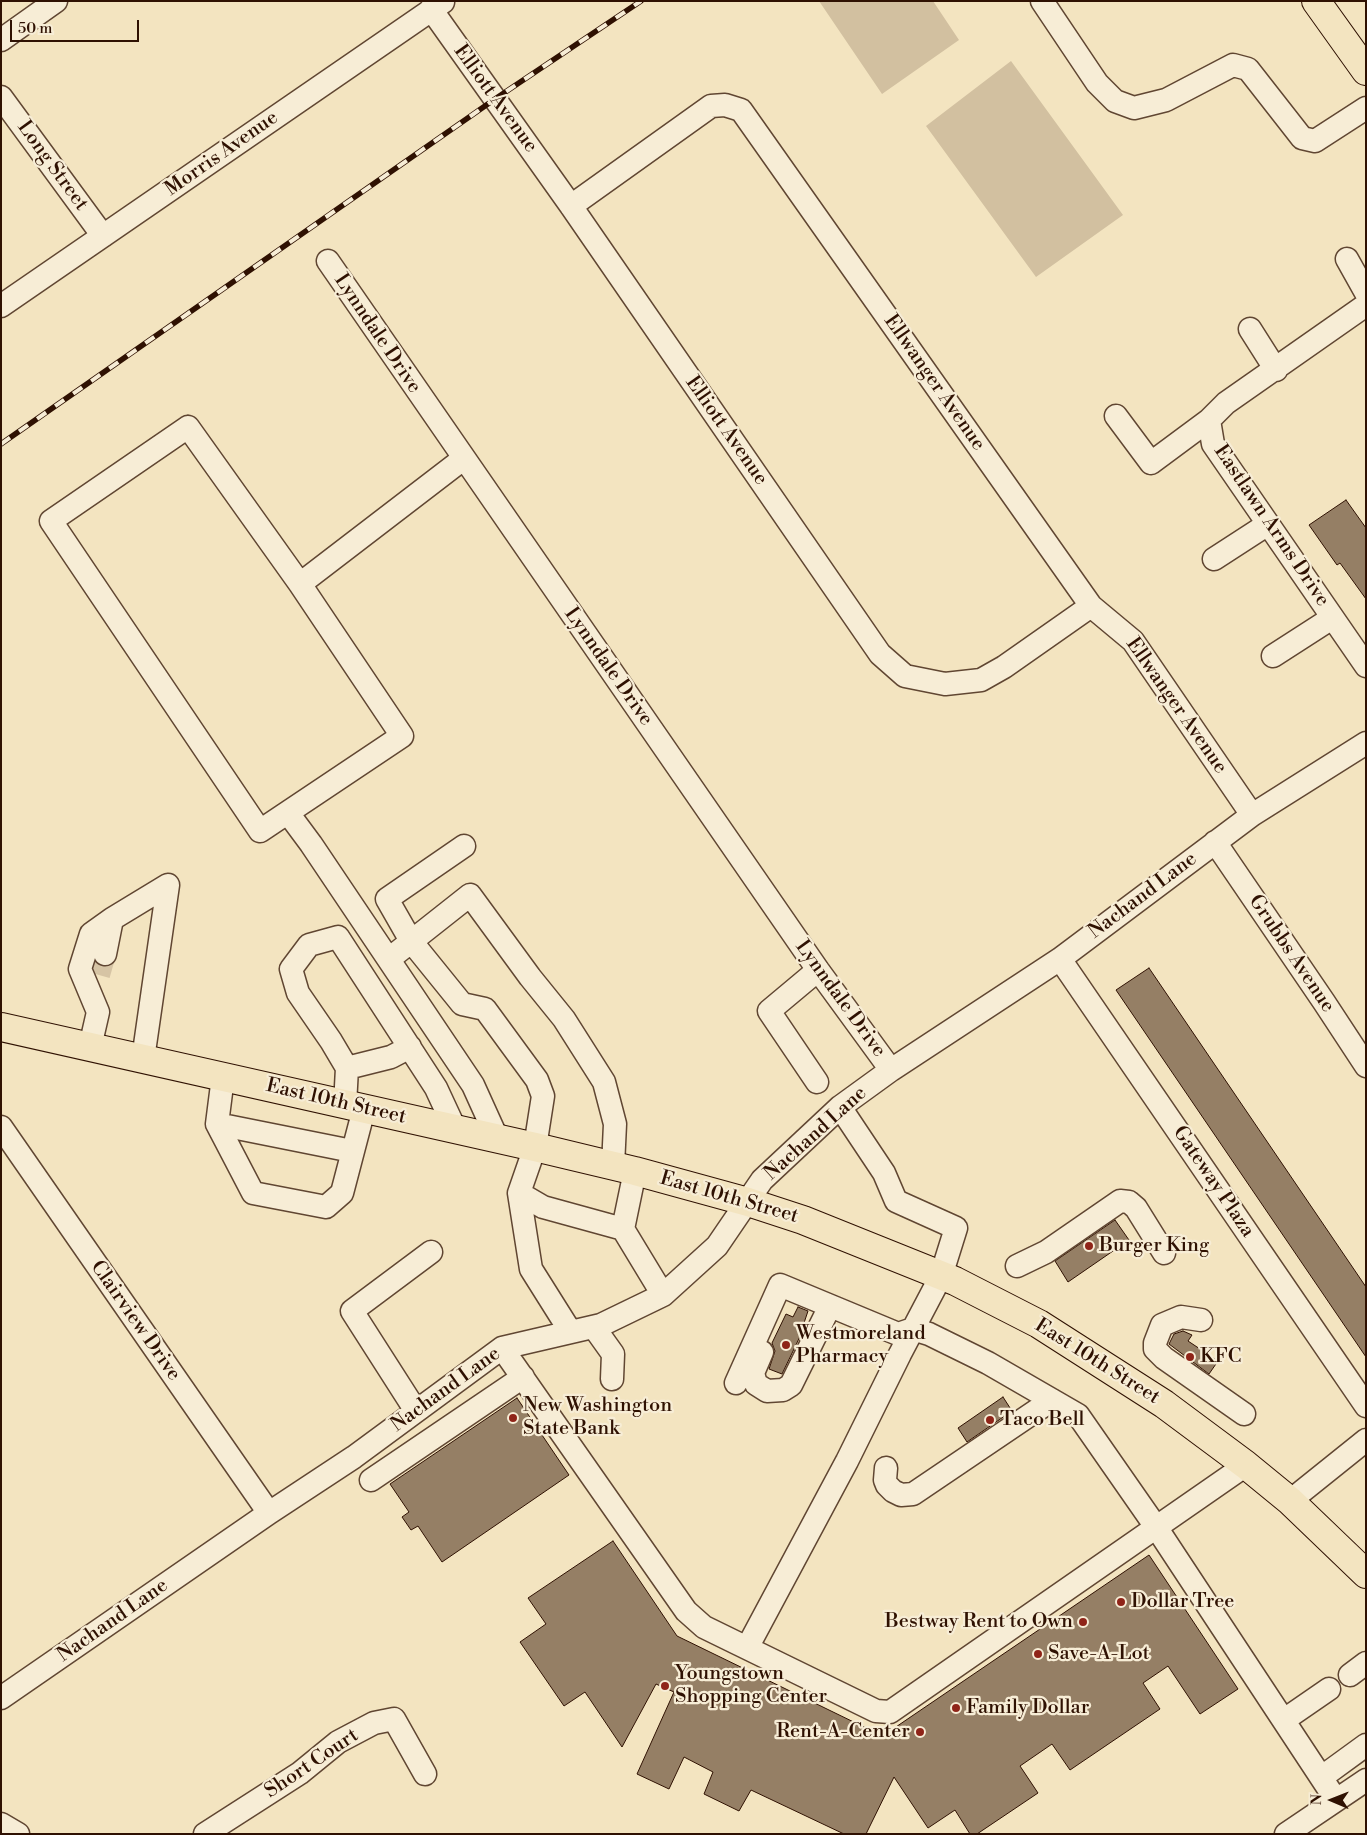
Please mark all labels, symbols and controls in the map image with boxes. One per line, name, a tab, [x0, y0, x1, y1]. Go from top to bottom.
scale bar	[12, 10, 141, 42]
text: 50 m	[18, 19, 52, 38]
street label: Elliott Avenue	[448, 40, 542, 158]
street label: Morris Avenue	[161, 106, 283, 202]
street label: Long Street	[11, 116, 93, 216]
street label: Lynndale Drive	[328, 270, 426, 398]
street label: Ellwanger Avenue	[878, 310, 990, 456]
street label: Elliott Avenue	[680, 372, 772, 490]
street label: Eastlawn Arms Drive	[1208, 441, 1334, 611]
street label: Lynndale Drive	[558, 603, 658, 731]
street label: Ellwanger Avenue	[1120, 633, 1232, 779]
street label: Nachand Lane	[1084, 847, 1202, 945]
street label: Grubbs Avenue	[1243, 891, 1339, 1017]
street label: Lynndale Drive	[789, 936, 891, 1062]
street label: East 10th Street	[264, 1074, 408, 1130]
street label: Nachand Lane	[760, 1082, 872, 1186]
street label: Gateway Plaza	[1167, 1122, 1259, 1242]
street label: East 10th Street	[657, 1167, 801, 1229]
place label: Burger King	[1099, 1234, 1209, 1258]
marker: Burger King	[1083, 1240, 1095, 1252]
street label: Clairview Drive	[85, 1256, 185, 1386]
street label: East 10th Street	[1030, 1314, 1164, 1410]
place label: Westmoreland Pharmacy	[796, 1322, 926, 1369]
marker: Westmoreland Pharmacy	[780, 1339, 792, 1351]
street label: Nachand Lane	[387, 1342, 505, 1438]
place label: KFC	[1200, 1345, 1241, 1369]
marker: KFC	[1184, 1351, 1196, 1363]
place label: New Washington State Bank	[523, 1394, 672, 1441]
place label: Taco Bell	[1000, 1408, 1084, 1432]
marker: New Washington State Bank	[507, 1412, 519, 1424]
marker: Taco Bell	[984, 1414, 996, 1426]
street label: Nachand Lane	[53, 1574, 173, 1668]
place label: Dollar Tree	[1131, 1590, 1234, 1614]
marker: Dollar Tree	[1115, 1596, 1127, 1608]
place label: Bestway Rent to Own	[885, 1610, 1073, 1634]
marker: Bestway Rent to Own	[1077, 1616, 1089, 1628]
place label: Save-A-Lot	[1048, 1642, 1150, 1666]
marker: Save-A-Lot	[1032, 1648, 1044, 1660]
place label: Youngstown Shopping Center	[675, 1662, 827, 1709]
marker: Youngstown Shopping Center	[659, 1680, 671, 1692]
place label: Family Dollar	[966, 1696, 1089, 1720]
marker: Family Dollar	[950, 1702, 962, 1714]
place label: Rent-A-Center	[776, 1720, 910, 1744]
street label: Short Court	[261, 1724, 363, 1804]
marker: Rent-A-Center	[914, 1726, 926, 1738]
north arrow	[1307, 1775, 1357, 1825]
text: N	[1308, 1794, 1326, 1805]

